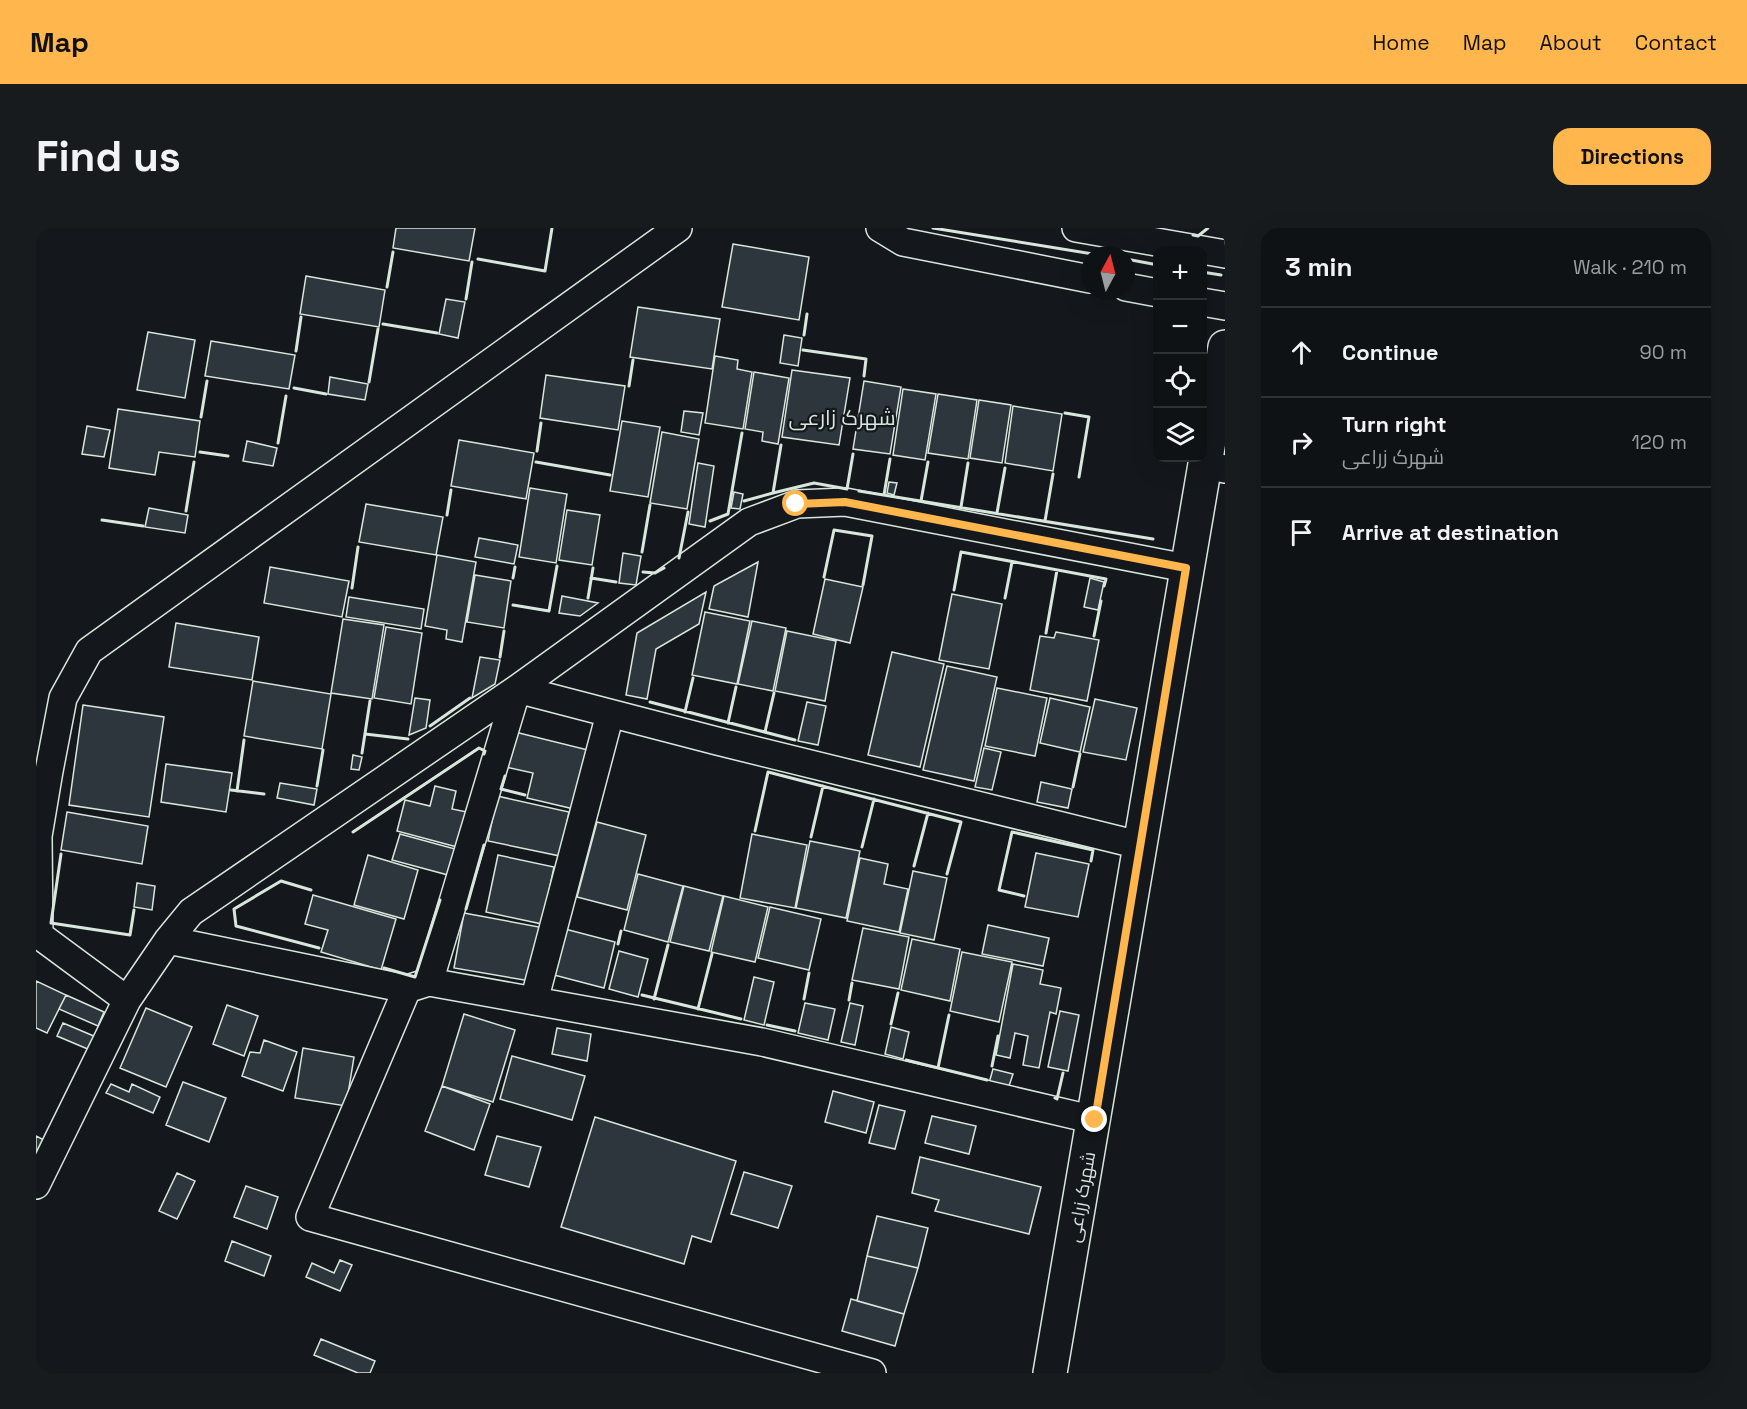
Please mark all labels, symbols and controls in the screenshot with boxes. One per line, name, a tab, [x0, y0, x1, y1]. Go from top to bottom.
text: Map	[30, 24, 89, 60]
text: Home	[1372, 29, 1430, 56]
text: Map	[1463, 29, 1507, 56]
text: About	[1540, 29, 1602, 56]
text: Contact	[1635, 29, 1717, 56]
button: Directions	[1553, 128, 1711, 185]
text: Find us	[36, 130, 181, 183]
north arrow	[1081, 246, 1135, 300]
map controls	[1153, 246, 1207, 462]
button: +	[1153, 246, 1207, 300]
text: 3 min	[1285, 250, 1353, 284]
text: Walk · 210 m	[1573, 254, 1687, 280]
button: −	[1153, 300, 1207, 354]
icon: ahead	[1285, 336, 1318, 369]
text: Continue	[1342, 338, 1438, 366]
text: 90 m	[1640, 339, 1687, 365]
button: locate	[1153, 354, 1207, 408]
district label: شهرک زارعی	[788, 404, 896, 431]
button: layers	[1153, 408, 1207, 462]
text: Turn right	[1342, 410, 1447, 438]
icon: right	[1285, 426, 1318, 459]
text: 120 m	[1631, 429, 1687, 455]
text: شهرک زراعی	[1342, 444, 1444, 470]
route start	[782, 490, 808, 516]
icon: arrive	[1285, 516, 1318, 549]
text: Arrive at destination	[1342, 518, 1559, 546]
route end	[1081, 1106, 1107, 1132]
street label: شهرک زراعی	[1062, 1150, 1100, 1244]

